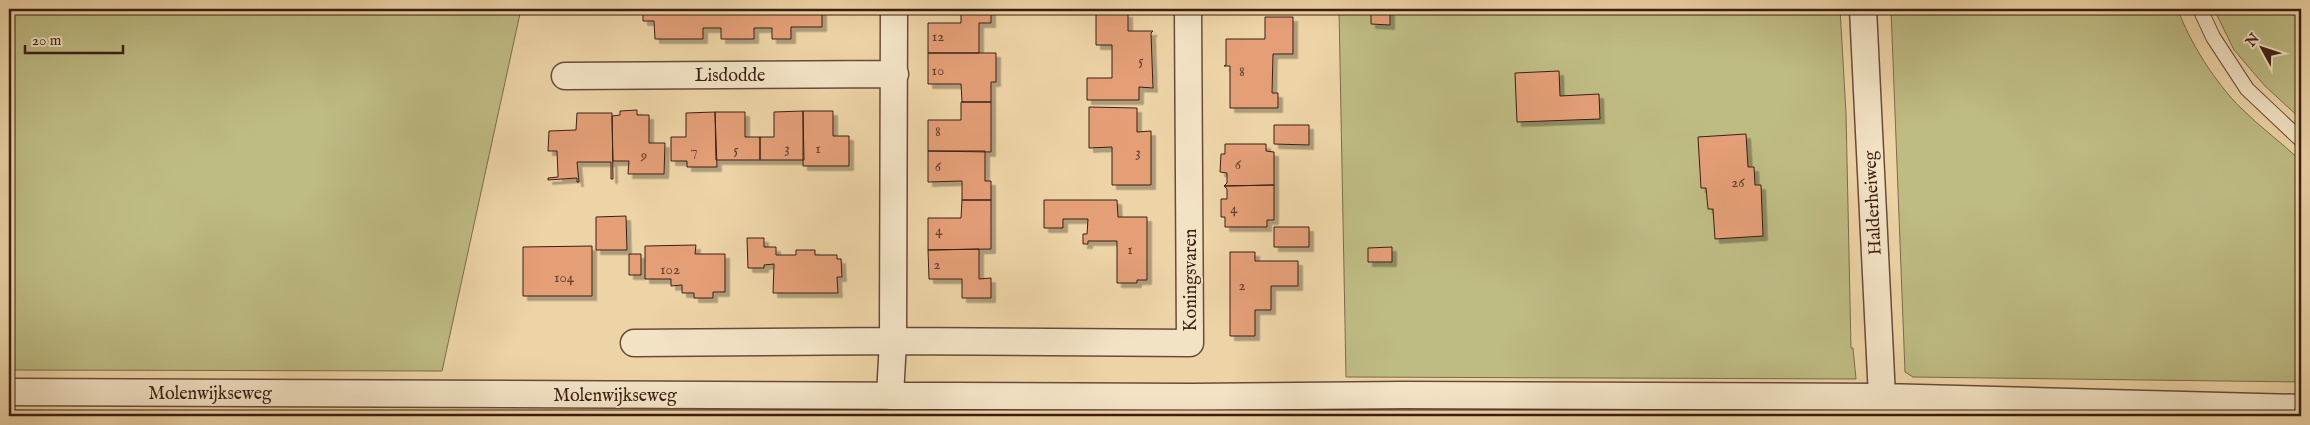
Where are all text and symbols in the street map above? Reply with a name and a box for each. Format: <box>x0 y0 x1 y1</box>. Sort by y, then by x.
scale bar <box>25 22 122 54</box>
north arrow <box>2238 22 2288 72</box>
house number: 12 <box>932 27 944 46</box>
text: N <box>2241 30 2264 51</box>
text: 20 m <box>32 31 62 50</box>
house number: 5 <box>1138 51 1144 70</box>
house number: 10 <box>932 61 944 80</box>
house number: 8 <box>1239 62 1245 81</box>
street label: Lisdodde <box>695 65 765 88</box>
house number: 8 <box>935 122 941 141</box>
house number: 3 <box>784 139 790 158</box>
house number: 1 <box>815 139 821 158</box>
house number: 5 <box>733 140 739 159</box>
house number: 7 <box>690 141 698 160</box>
house number: 3 <box>1135 143 1141 162</box>
house number: 9 <box>640 146 647 165</box>
street label: Halderheiweg <box>1859 150 1888 256</box>
house number: 6 <box>1235 155 1242 174</box>
house number: 6 <box>935 157 942 176</box>
house number: 26 <box>1731 173 1745 192</box>
house number: 4 <box>1230 199 1238 218</box>
house number: 4 <box>935 221 943 240</box>
street label: Koningsvaren <box>1180 228 1203 331</box>
house number: 1 <box>1127 240 1133 259</box>
house number: 2 <box>933 255 941 274</box>
house number: 102 <box>660 260 680 279</box>
house number: 104 <box>554 268 575 287</box>
house number: 2 <box>1238 276 1246 295</box>
street label: Molenwijkseweg <box>148 383 272 406</box>
street label: Molenwijkseweg <box>553 385 677 408</box>

